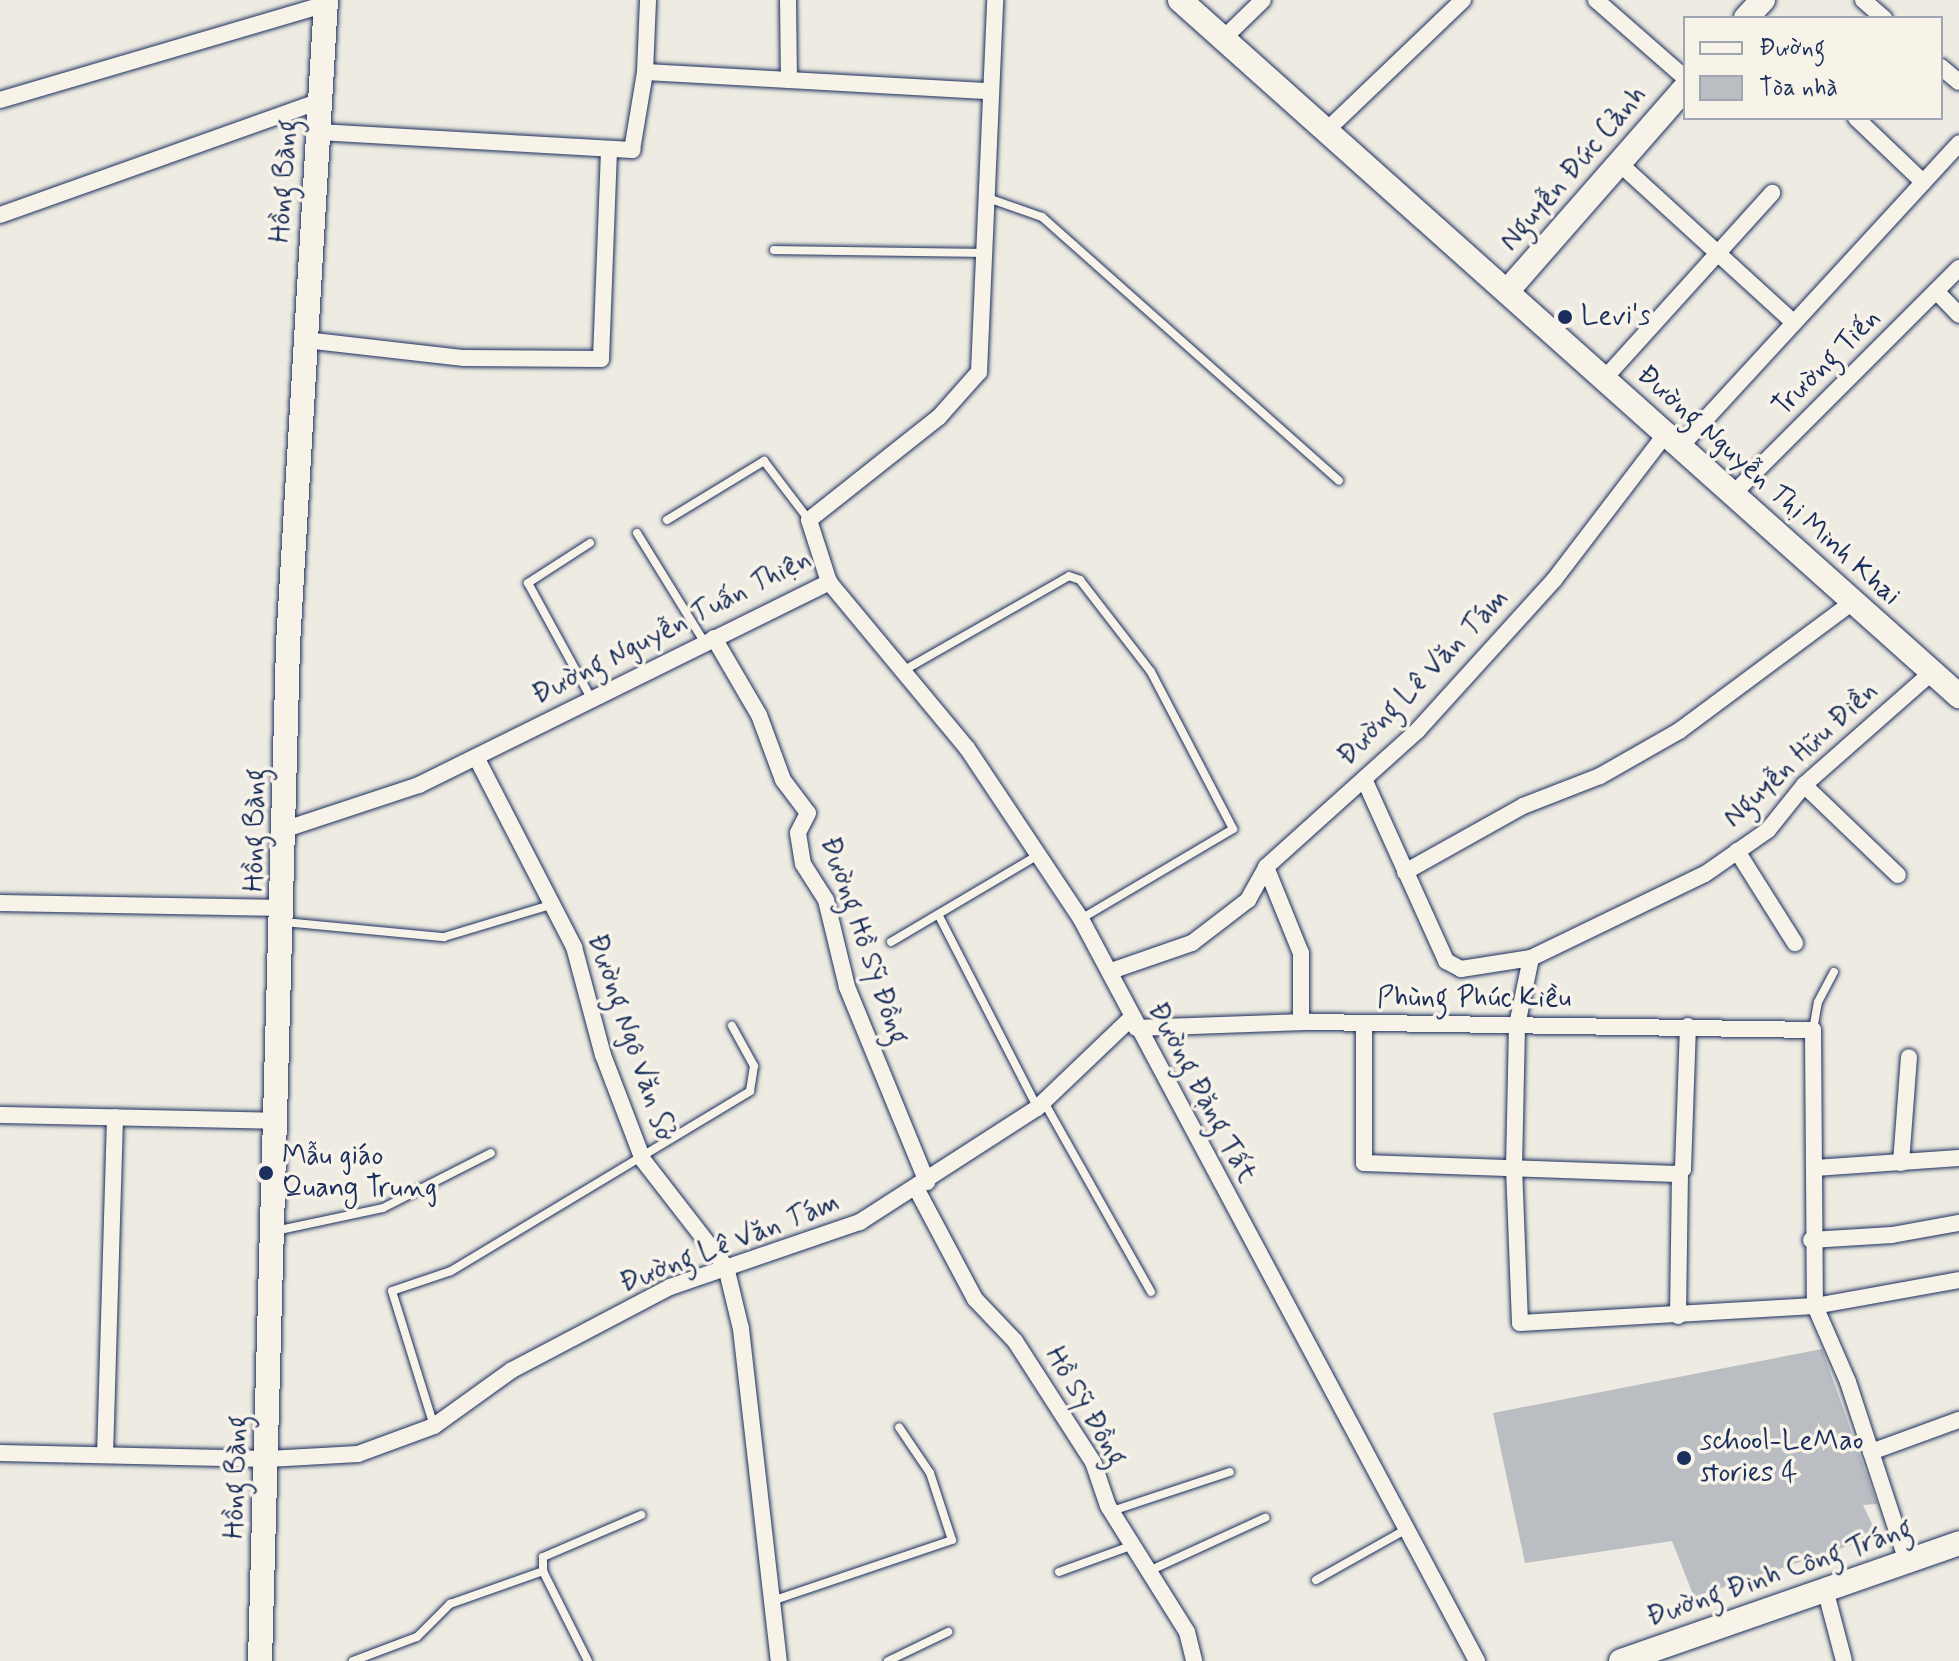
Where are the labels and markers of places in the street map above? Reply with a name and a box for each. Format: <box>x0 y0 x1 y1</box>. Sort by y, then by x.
place label: Levi's <box>1581 300 1651 334</box>
marker: Levi's <box>1556 308 1574 326</box>
place label: Mẫu giáo Quang Trung <box>282 1140 437 1206</box>
marker: Mẫu giáo Quang Trung <box>257 1164 275 1182</box>
place label: school-LeMao stories 4 <box>1700 1425 1864 1491</box>
marker: school-LeMao stories 4 <box>1675 1449 1693 1467</box>

